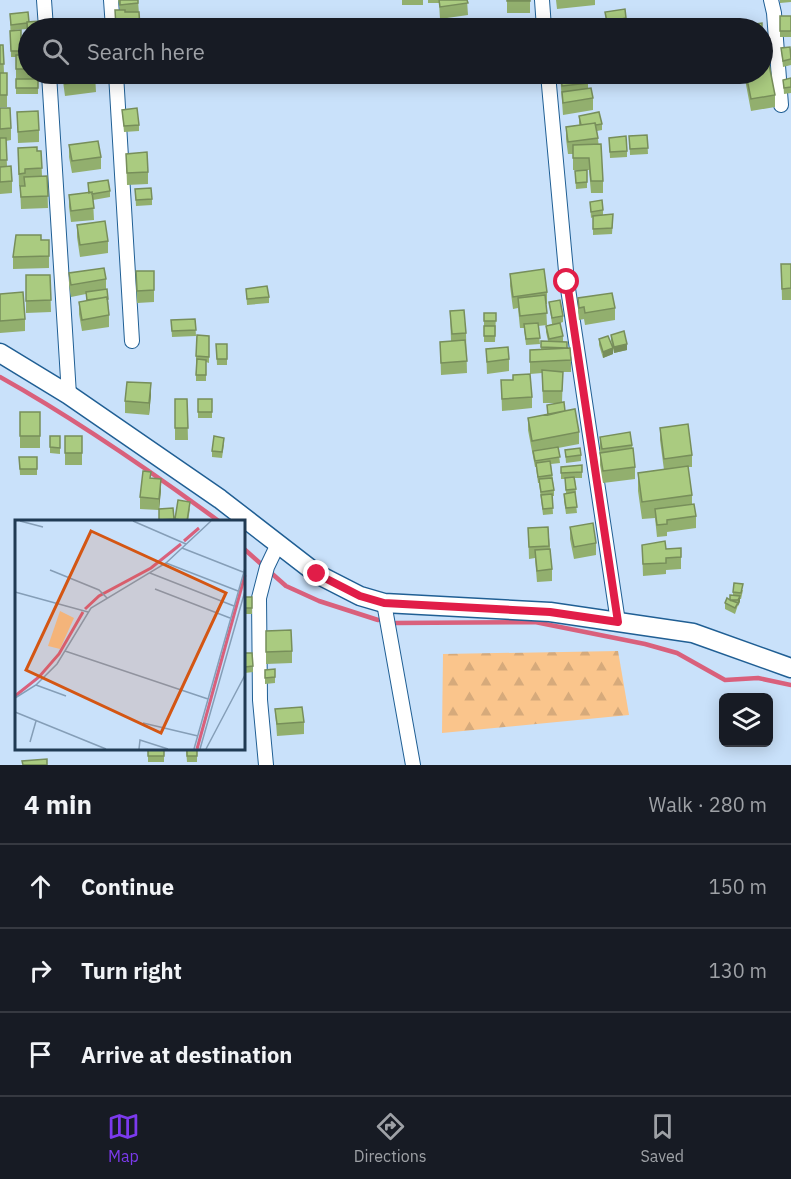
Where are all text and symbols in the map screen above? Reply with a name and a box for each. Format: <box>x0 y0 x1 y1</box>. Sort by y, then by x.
search box <box>18 18 773 84</box>
icon: search <box>39 35 72 68</box>
text: Search here <box>87 37 205 66</box>
route start <box>553 268 579 294</box>
inset map <box>15 520 244 750</box>
route end <box>303 560 329 586</box>
map controls <box>719 693 773 747</box>
button: layers <box>719 693 773 747</box>
text: 4 min <box>24 787 92 821</box>
text: Walk · 280 m <box>649 791 767 818</box>
icon: ahead <box>24 870 57 903</box>
text: Continue <box>81 872 174 901</box>
text: 150 m <box>709 873 767 900</box>
icon: right <box>24 954 57 987</box>
text: Turn right <box>81 956 182 985</box>
text: 130 m <box>709 957 767 984</box>
icon: arrive <box>24 1038 57 1071</box>
text: Arrive at destination <box>81 1040 292 1069</box>
tab: Map <box>107 1110 140 1166</box>
tab: Directions <box>354 1110 427 1166</box>
tab: Saved <box>641 1110 684 1166</box>

